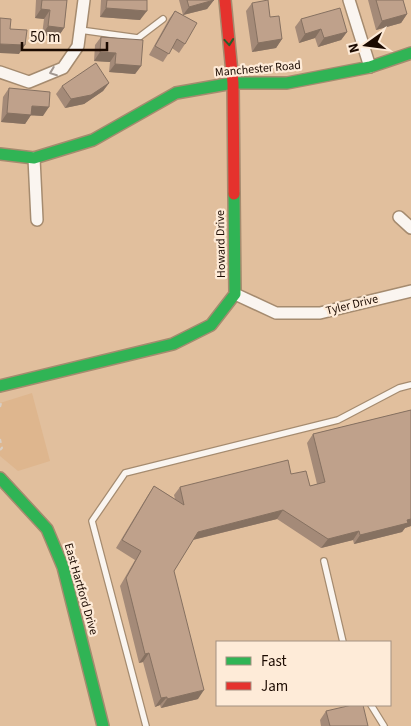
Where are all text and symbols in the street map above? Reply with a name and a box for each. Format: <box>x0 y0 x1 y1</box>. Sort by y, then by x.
scale bar <box>22 20 108 52</box>
north arrow <box>341 20 391 70</box>
text: 50 m <box>30 27 60 48</box>
one-way arrow <box>223 38 234 46</box>
text: N <box>344 41 365 55</box>
street label: Manchester Road <box>214 57 302 81</box>
one-way arrow <box>49 66 58 76</box>
street label: Howard Drive <box>212 210 230 278</box>
street label: Tyler Drive <box>324 290 380 320</box>
street label: East Hartford Drive <box>60 541 102 637</box>
legend <box>216 641 391 706</box>
text: Fast <box>261 651 287 672</box>
text: Jam <box>261 676 288 697</box>

